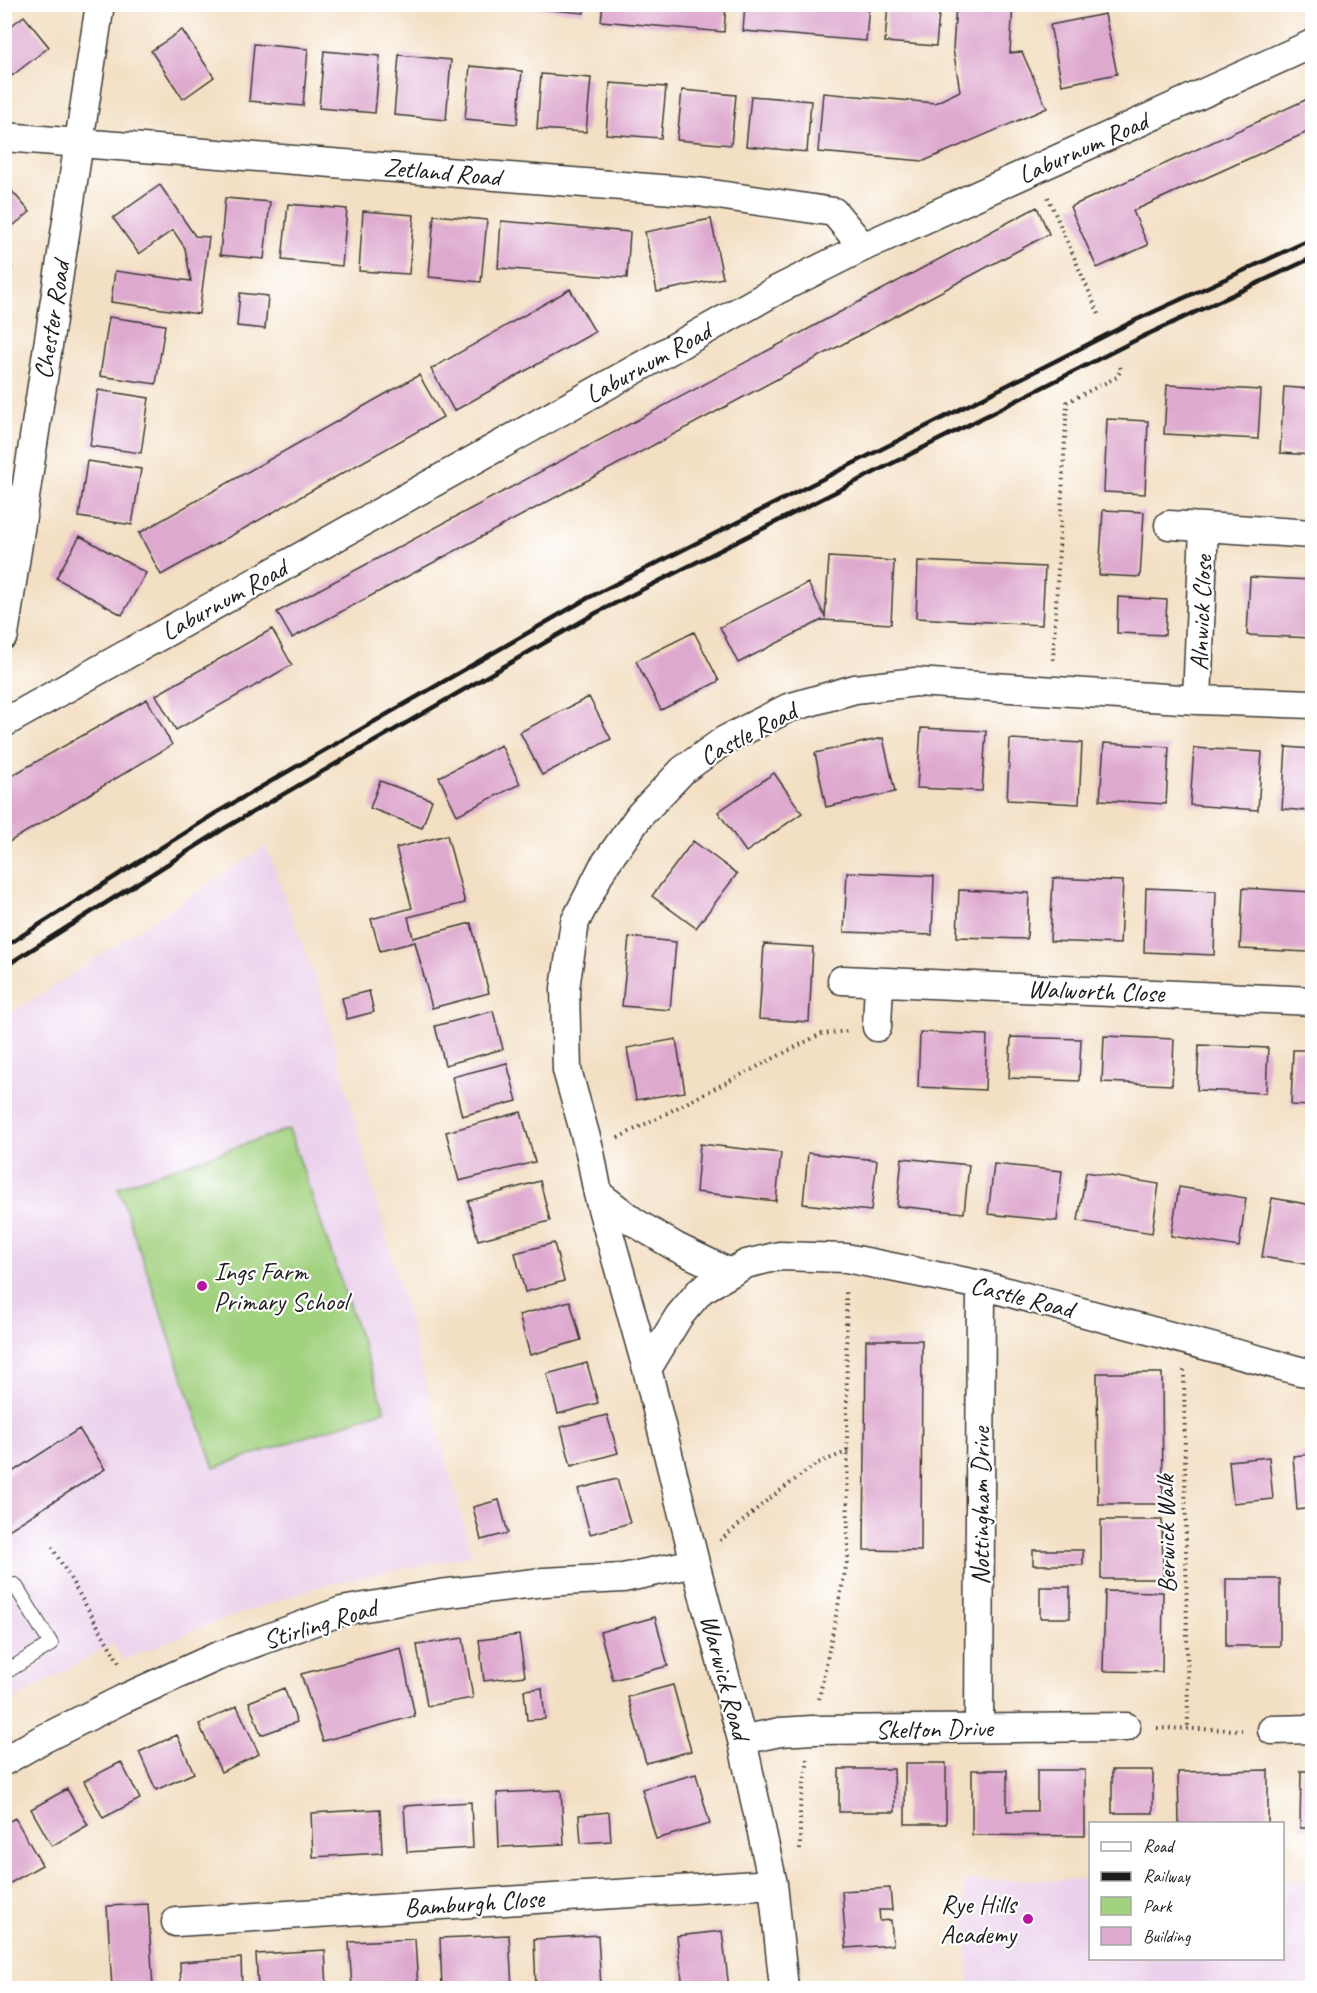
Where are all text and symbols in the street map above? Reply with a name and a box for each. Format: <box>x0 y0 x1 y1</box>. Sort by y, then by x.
street label: Laburnum Road <box>1013 103 1156 191</box>
street label: Zetland Road <box>382 150 506 194</box>
street label: Chester Road <box>26 255 78 381</box>
street label: Laburnum Road <box>579 313 720 411</box>
street label: Laburnum Road <box>155 550 296 648</box>
street label: Alnwick Close <box>1182 553 1220 671</box>
street label: Castle Road <box>694 693 805 773</box>
street label: Walworth Close <box>1027 972 1166 1010</box>
place label: Ings Farm Primary School <box>214 1255 352 1318</box>
street label: Castle Road <box>967 1268 1080 1327</box>
marker: Ings Farm Primary School <box>195 1279 209 1293</box>
street label: Nottingham Drive <box>964 1426 997 1585</box>
street label: Berwick Walk <box>1148 1472 1184 1593</box>
street label: Stirling Road <box>259 1590 384 1657</box>
street label: Warwick Road <box>693 1611 758 1747</box>
street label: Skelton Drive <box>875 1711 996 1747</box>
legend <box>1089 1822 1284 1960</box>
text: Road <box>1143 1835 1176 1857</box>
text: Railway <box>1143 1865 1191 1887</box>
street label: Bamburgh Close <box>403 1882 547 1924</box>
place label: Rye Hills Academy <box>940 1888 1018 1951</box>
text: Park <box>1143 1895 1173 1917</box>
marker: Rye Hills Academy <box>1021 1912 1035 1926</box>
text: Building <box>1143 1925 1192 1947</box>

